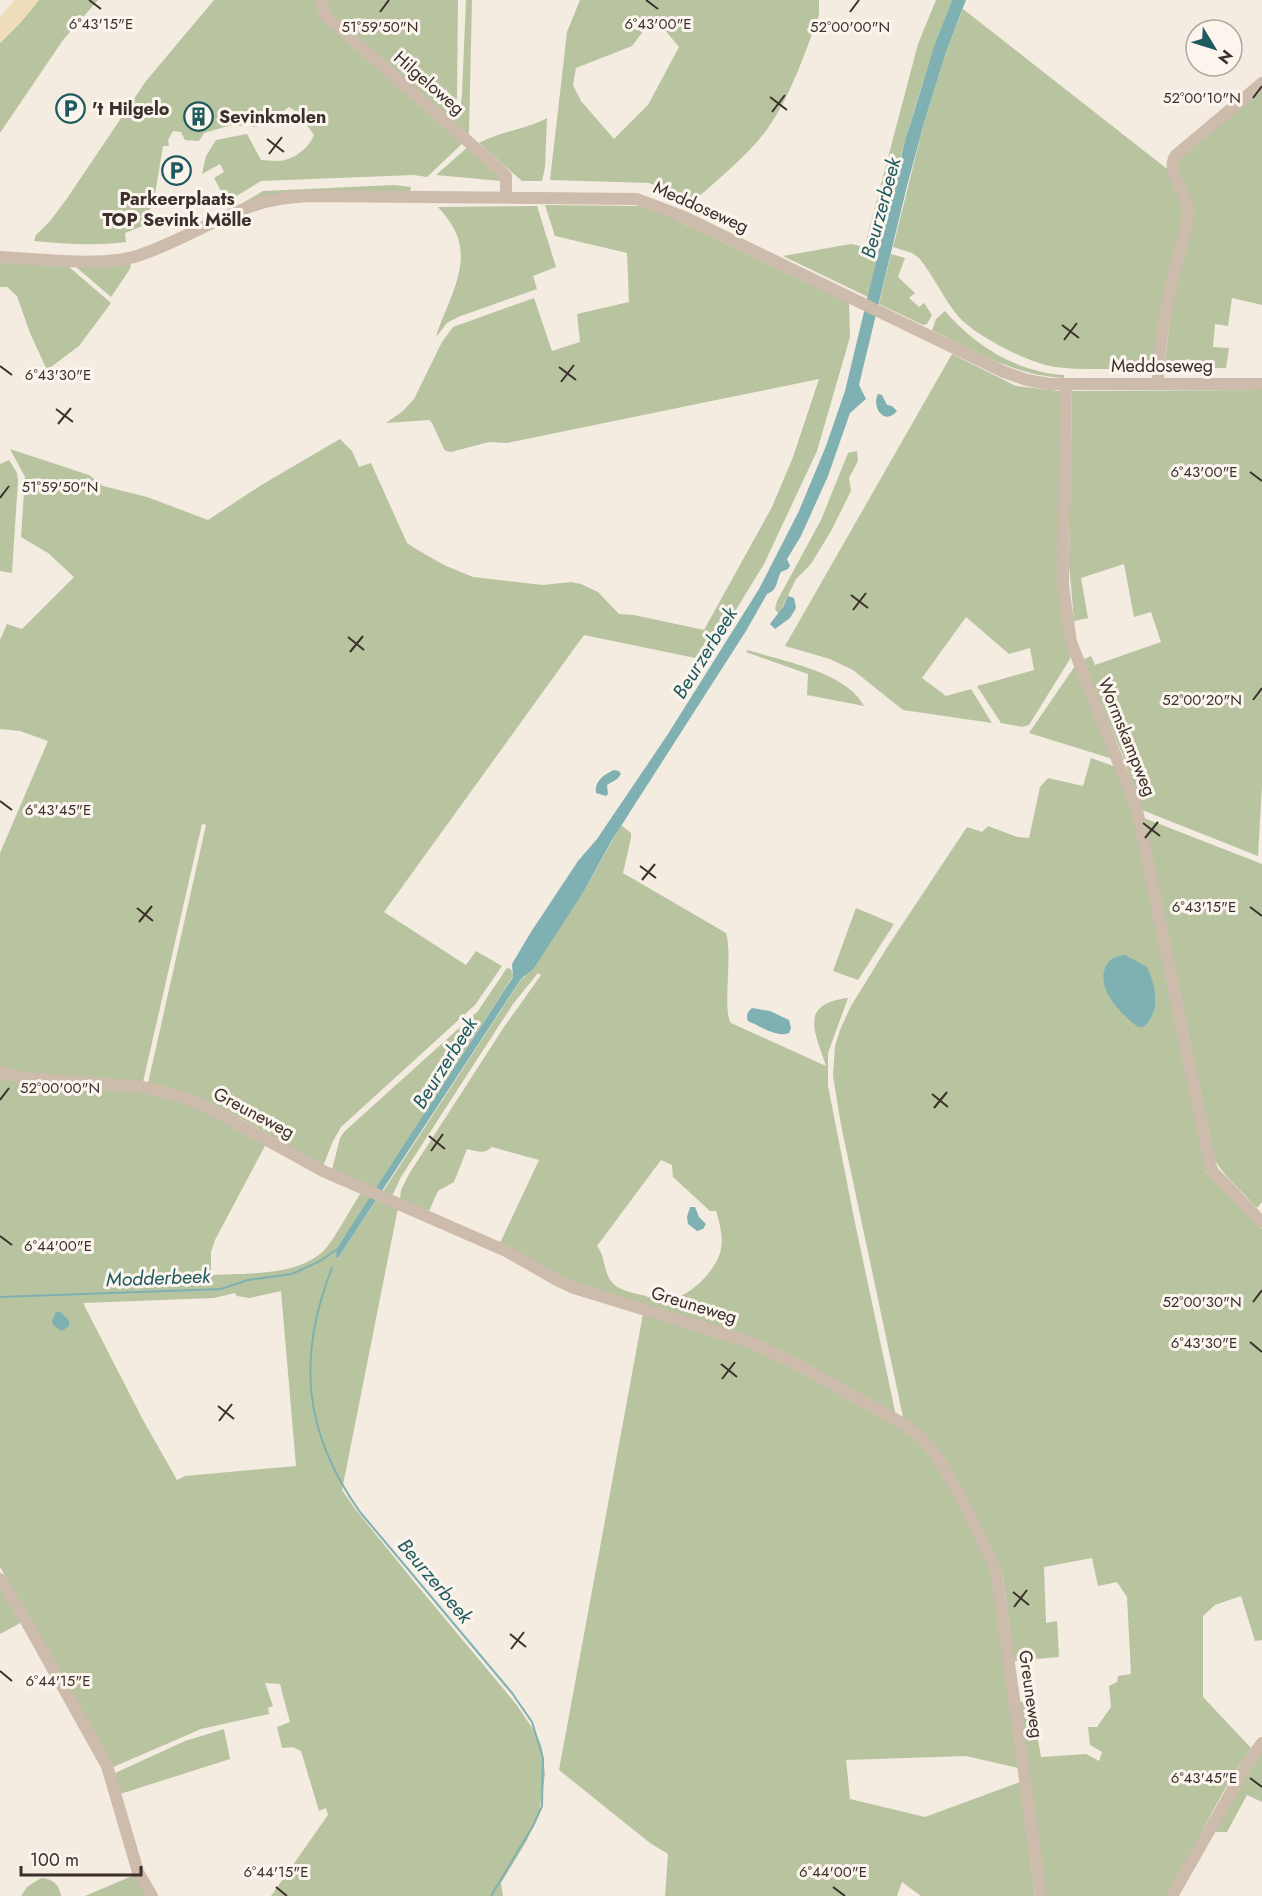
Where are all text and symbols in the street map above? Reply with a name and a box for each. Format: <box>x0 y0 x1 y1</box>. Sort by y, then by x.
text: 6°43'15"E <box>69 13 133 35</box>
text: 6°43'00"E <box>624 13 692 35</box>
text: 51°59'50"N <box>342 16 418 38</box>
text: 52°00'00"N <box>810 16 890 38</box>
north arrow <box>1184 18 1244 78</box>
street label: Hilgeloweg <box>388 45 470 121</box>
text: N <box>1212 45 1238 69</box>
text: 52°00'10"N <box>1163 87 1241 109</box>
parking icon: 't Hilgelo <box>55 93 87 125</box>
place label: 't Hilgelo <box>92 96 170 122</box>
building icon: Sevinkmolen <box>182 101 214 133</box>
place label: Sevinkmolen <box>219 104 326 130</box>
water label: Beurzerbeek <box>854 153 909 262</box>
parking icon: Parkeerplaats TOP Sevink Mölle <box>161 154 193 186</box>
street label: Meddoseweg <box>649 174 753 240</box>
place label: Parkeerplaats TOP Sevink Mölle <box>102 186 252 233</box>
street label: Meddoseweg <box>1111 353 1213 379</box>
text: 6°43'30"E <box>25 364 91 386</box>
text: 6°43'00"E <box>1170 461 1238 483</box>
text: 51°59'50"N <box>22 476 98 498</box>
water label: Beurzerbeek <box>665 600 745 704</box>
street label: Wormskampweg <box>1091 674 1163 800</box>
text: 52°00'20"N <box>1162 689 1242 711</box>
text: 6°43'45"E <box>25 799 91 821</box>
text: 6°43'15"E <box>1172 896 1236 918</box>
water label: Beurzerbeek <box>405 1010 485 1114</box>
text: 52°00'00"N <box>20 1077 100 1099</box>
street label: Greuneweg <box>209 1081 299 1145</box>
text: 6°44'00"E <box>24 1235 92 1257</box>
water label: Modderbeek <box>105 1262 212 1294</box>
street label: Greuneweg <box>648 1280 740 1330</box>
text: 52°00'30"N <box>1162 1291 1242 1313</box>
text: 6°43'30"E <box>1171 1332 1237 1354</box>
water label: Beurzerbeek <box>391 1532 480 1631</box>
street label: Greuneweg <box>1012 1648 1050 1740</box>
text: 6°44'15"E <box>25 1670 91 1692</box>
text: 6°43'45"E <box>1171 1767 1237 1789</box>
scale bar <box>21 1839 141 1877</box>
text: 100 m <box>30 1847 79 1873</box>
text: 6°44'15"E <box>243 1861 309 1883</box>
text: 6°44'00"E <box>799 1861 867 1883</box>

